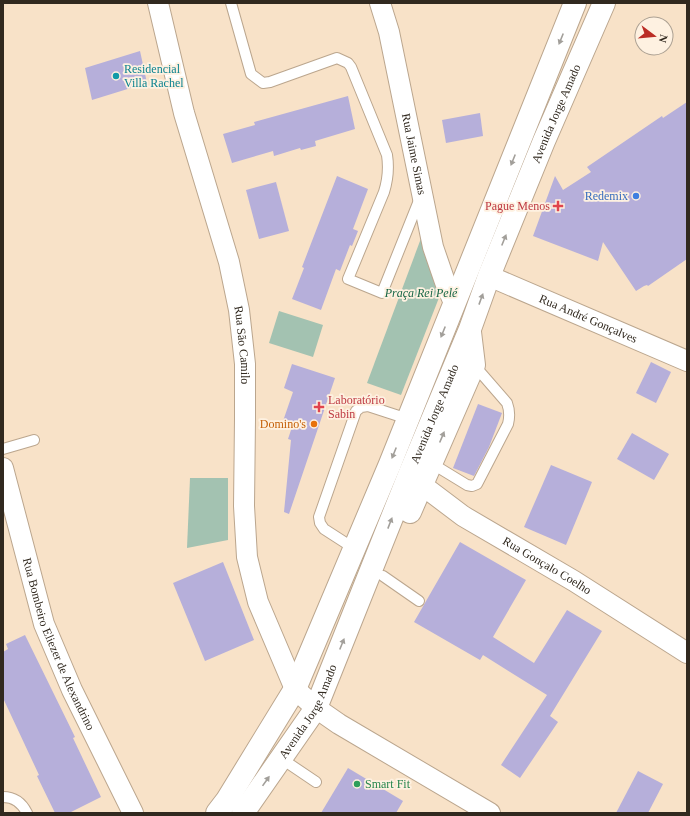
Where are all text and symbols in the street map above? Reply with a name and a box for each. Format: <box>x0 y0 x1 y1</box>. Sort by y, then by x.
north arrow <box>634 16 674 56</box>
text: N <box>657 33 670 44</box>
one-way arrow <box>557 34 563 46</box>
place label: Residencial Villa Rachel <box>124 62 184 90</box>
street label: Avenida Jorge Amado <box>529 62 584 165</box>
marker: Residencial Villa Rachel <box>111 71 121 81</box>
street label: Rua Jaime Simas <box>399 112 429 196</box>
one-way arrow <box>509 155 515 167</box>
place label: Redemix <box>585 189 628 203</box>
marker: Redemix <box>631 191 641 201</box>
place label: Pague Menos <box>485 199 550 213</box>
marker: Pague Menos <box>553 201 563 211</box>
one-way arrow <box>501 234 507 246</box>
park label: Praça Rei Pelé <box>384 286 458 300</box>
street label: Rua André Gonçalves <box>537 291 640 346</box>
one-way arrow <box>478 292 484 304</box>
street label: Rua São Camilo <box>231 305 252 384</box>
one-way arrow <box>439 327 445 339</box>
street label: Avenida Jorge Amado <box>408 362 461 466</box>
place label: Laboratório Sabin <box>328 393 385 421</box>
marker: Laboratório Sabin <box>313 401 325 413</box>
place label: Domino's <box>260 417 306 431</box>
marker: Domino's <box>309 419 319 429</box>
one-way arrow <box>439 431 446 443</box>
one-way arrow <box>391 447 397 459</box>
one-way arrow <box>387 516 393 528</box>
street label: Rua Gonçalo Coelho <box>500 534 594 597</box>
street label: Rua Bombeiro Eliezer de Alexandrino <box>20 556 98 733</box>
one-way arrow <box>339 638 345 649</box>
street label: Avenida Jorge Amado <box>276 662 340 761</box>
one-way arrow <box>262 776 270 786</box>
place label: Smart Fit <box>365 777 411 791</box>
marker: Smart Fit <box>352 779 362 789</box>

